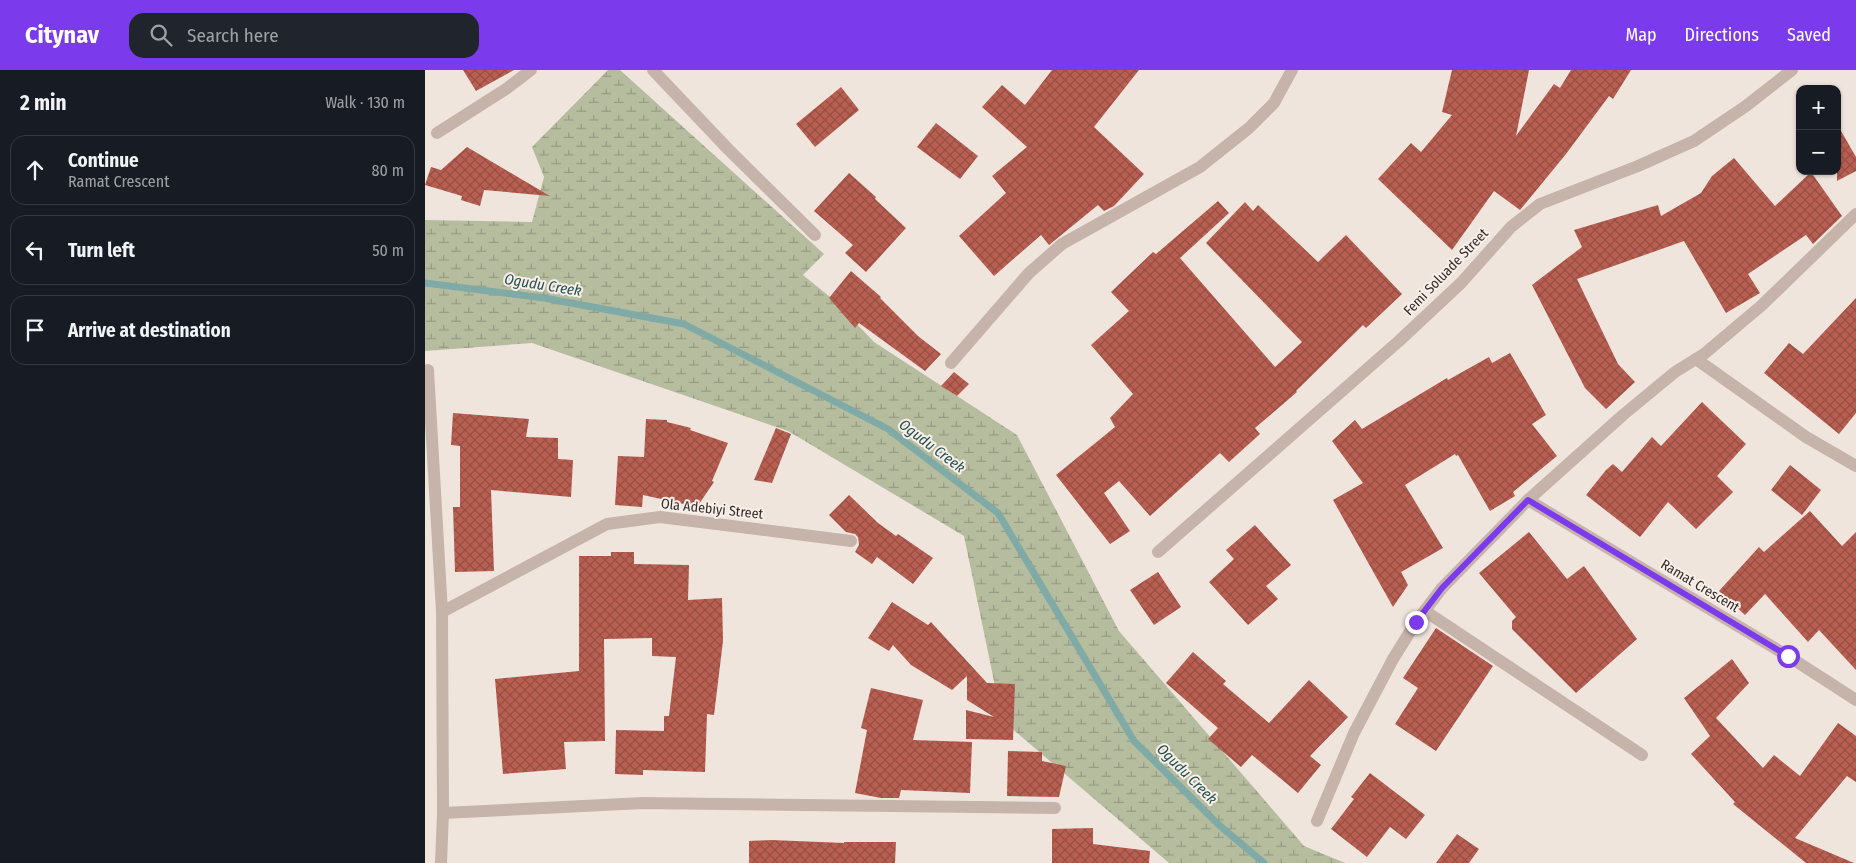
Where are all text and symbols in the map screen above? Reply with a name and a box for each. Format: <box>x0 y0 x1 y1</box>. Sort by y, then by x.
search box <box>129 13 479 58</box>
text: Citynav <box>25 21 99 49</box>
icon: search <box>147 21 175 49</box>
text: Search here <box>187 24 279 47</box>
text: Map <box>1625 24 1657 46</box>
text: Directions <box>1685 24 1759 46</box>
text: Saved <box>1787 24 1831 46</box>
map controls <box>1796 85 1841 175</box>
button: + <box>1796 85 1841 130</box>
text: 2 min <box>20 90 67 116</box>
text: Walk · 130 m <box>325 93 405 112</box>
button: − <box>1796 130 1841 175</box>
text: Continue <box>68 149 139 172</box>
icon: ahead <box>21 156 49 184</box>
text: 80 m <box>372 161 404 180</box>
text: Ramat Crescent <box>68 172 169 191</box>
street label: Femi Soluade Street <box>1400 225 1492 319</box>
icon: left <box>21 236 49 264</box>
text: Turn left <box>68 239 135 262</box>
text: 50 m <box>372 241 404 260</box>
water label: Ogudu Creek <box>503 270 583 300</box>
icon: arrive <box>21 316 49 344</box>
text: Arrive at destination <box>68 319 231 342</box>
water label: Ogudu Creek <box>895 415 969 477</box>
street label: Ola Adebiyi Street <box>660 495 764 523</box>
street label: Ramat Crescent <box>1658 556 1743 616</box>
route end <box>1405 611 1428 634</box>
route start <box>1777 645 1800 668</box>
water label: Ogudu Creek <box>1153 740 1221 808</box>

